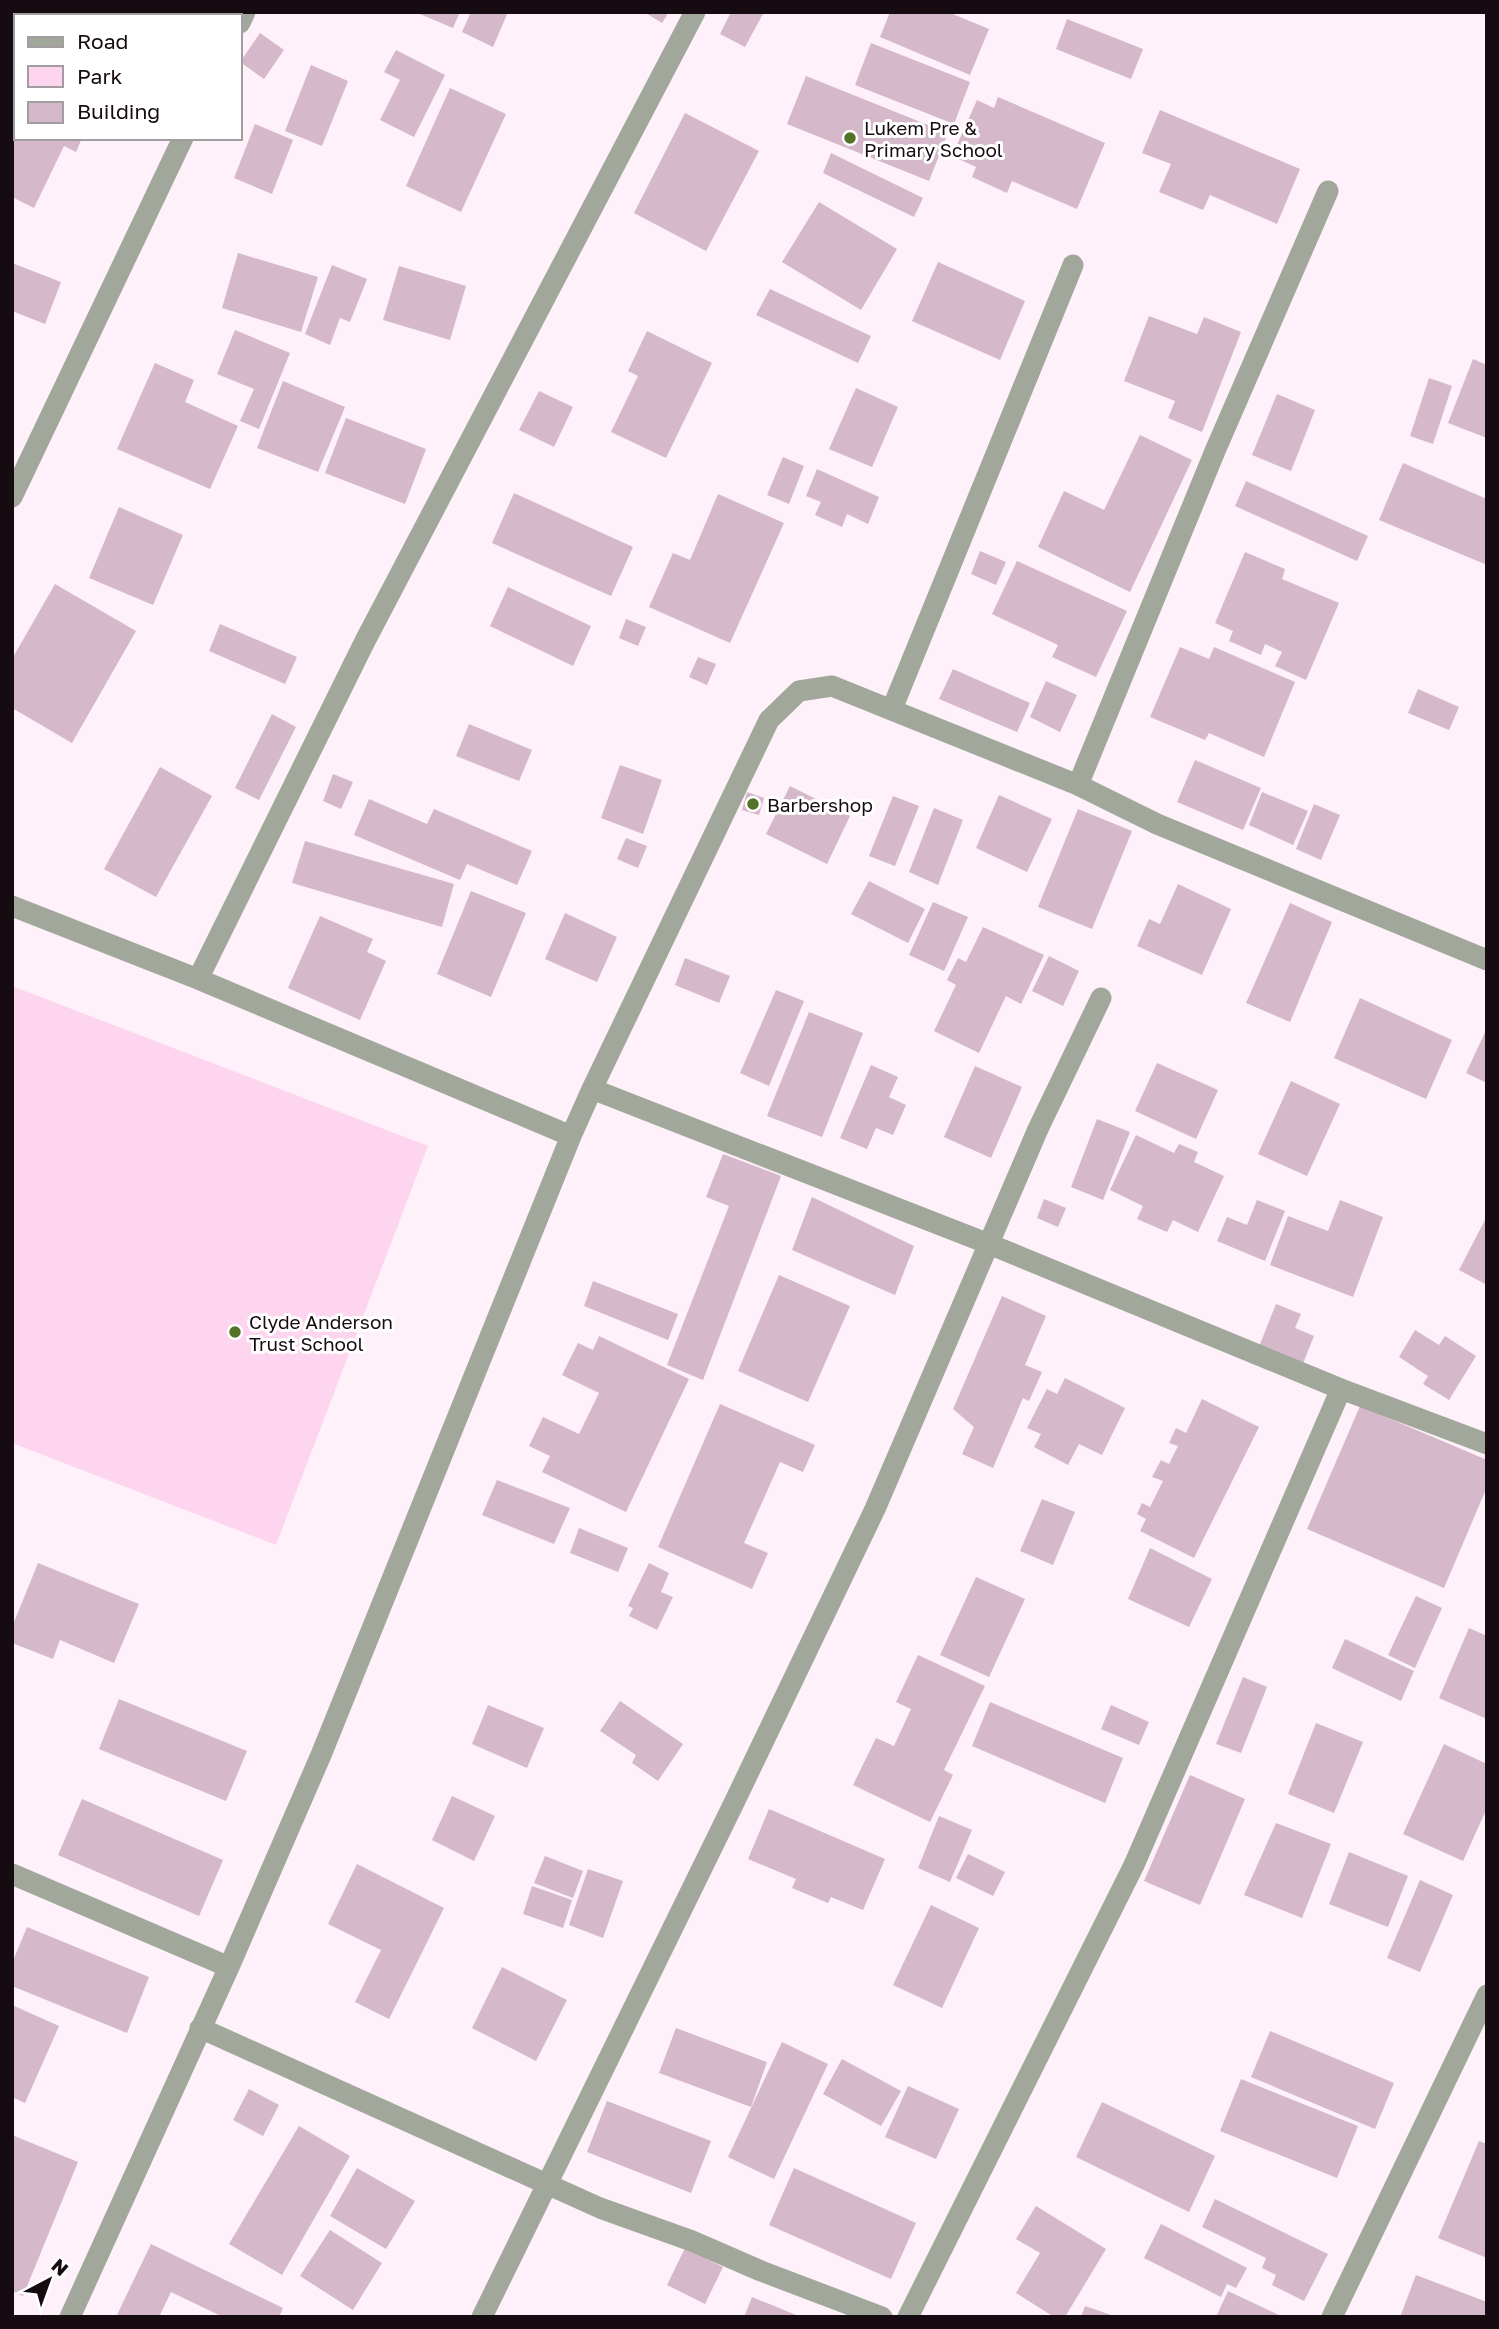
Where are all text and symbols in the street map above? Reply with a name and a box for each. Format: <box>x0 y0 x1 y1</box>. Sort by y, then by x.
legend <box>14 14 242 140</box>
text: Road <box>77 28 128 54</box>
text: Park <box>77 63 123 89</box>
text: Building <box>77 98 160 124</box>
place label: Lukem Pre & Primary School <box>864 116 1003 161</box>
marker: Lukem Pre & Primary School <box>842 130 858 146</box>
place label: Barbershop <box>767 793 873 816</box>
marker: Barbershop <box>745 796 761 812</box>
place label: Clyde Anderson Trust School <box>249 1310 393 1355</box>
marker: Clyde Anderson Trust School <box>227 1324 243 1340</box>
north arrow <box>14 2245 84 2315</box>
text: N <box>47 2253 73 2280</box>

